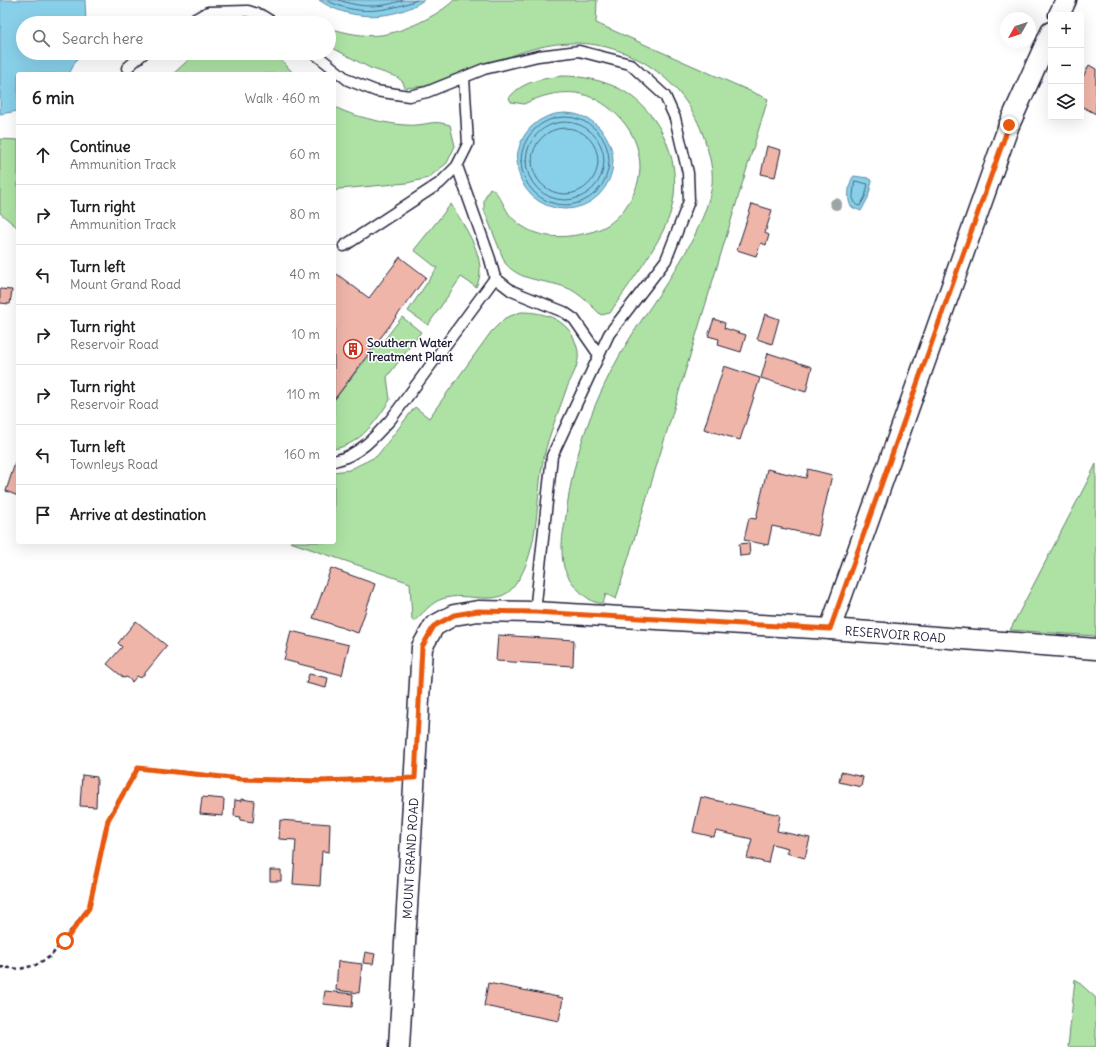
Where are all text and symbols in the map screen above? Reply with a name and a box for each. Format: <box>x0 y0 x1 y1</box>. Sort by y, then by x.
north arrow <box>1000 12 1036 48</box>
map controls <box>1048 12 1084 120</box>
button: + <box>1048 12 1084 48</box>
search box <box>16 16 336 60</box>
icon: search <box>30 27 52 49</box>
text: Search here <box>62 29 143 48</box>
button: − <box>1048 48 1084 84</box>
button: layers <box>1048 84 1084 120</box>
text: 6 min <box>32 87 74 109</box>
text: Walk · 460 m <box>245 90 320 107</box>
route end <box>1000 116 1018 134</box>
text: Continue <box>70 137 131 156</box>
icon: ahead <box>32 144 54 166</box>
text: 60 m <box>289 146 320 163</box>
text: Ammunition Track <box>70 156 176 173</box>
text: Turn right <box>70 197 135 216</box>
icon: right <box>32 204 54 226</box>
text: 80 m <box>289 206 320 223</box>
text: Ammunition Track <box>70 216 176 233</box>
text: Turn left <box>70 257 125 276</box>
icon: left <box>32 264 54 286</box>
text: 40 m <box>289 266 320 283</box>
text: Mount Grand Road <box>70 276 181 293</box>
text: Turn right <box>70 317 135 336</box>
icon: right <box>32 324 54 346</box>
text: 10 m <box>292 326 320 343</box>
place label: Southern Water Treatment Plant <box>367 335 454 364</box>
text: Reservoir Road <box>70 336 159 353</box>
building icon: Southern Water Treatment Plant <box>342 338 364 360</box>
text: Turn right <box>70 377 135 396</box>
icon: right <box>32 384 54 406</box>
text: 110 m <box>287 386 320 403</box>
text: Reservoir Road <box>70 396 159 413</box>
text: Turn left <box>70 437 125 456</box>
icon: left <box>32 444 54 466</box>
text: 160 m <box>284 446 320 463</box>
text: Townleys Road <box>70 456 158 473</box>
icon: arrive <box>32 504 54 526</box>
text: Arrive at destination <box>70 505 206 524</box>
street label: RESERVOIR ROAD <box>844 623 946 645</box>
street label: MOUNT GRAND ROAD <box>399 797 421 919</box>
route start <box>56 932 74 950</box>

